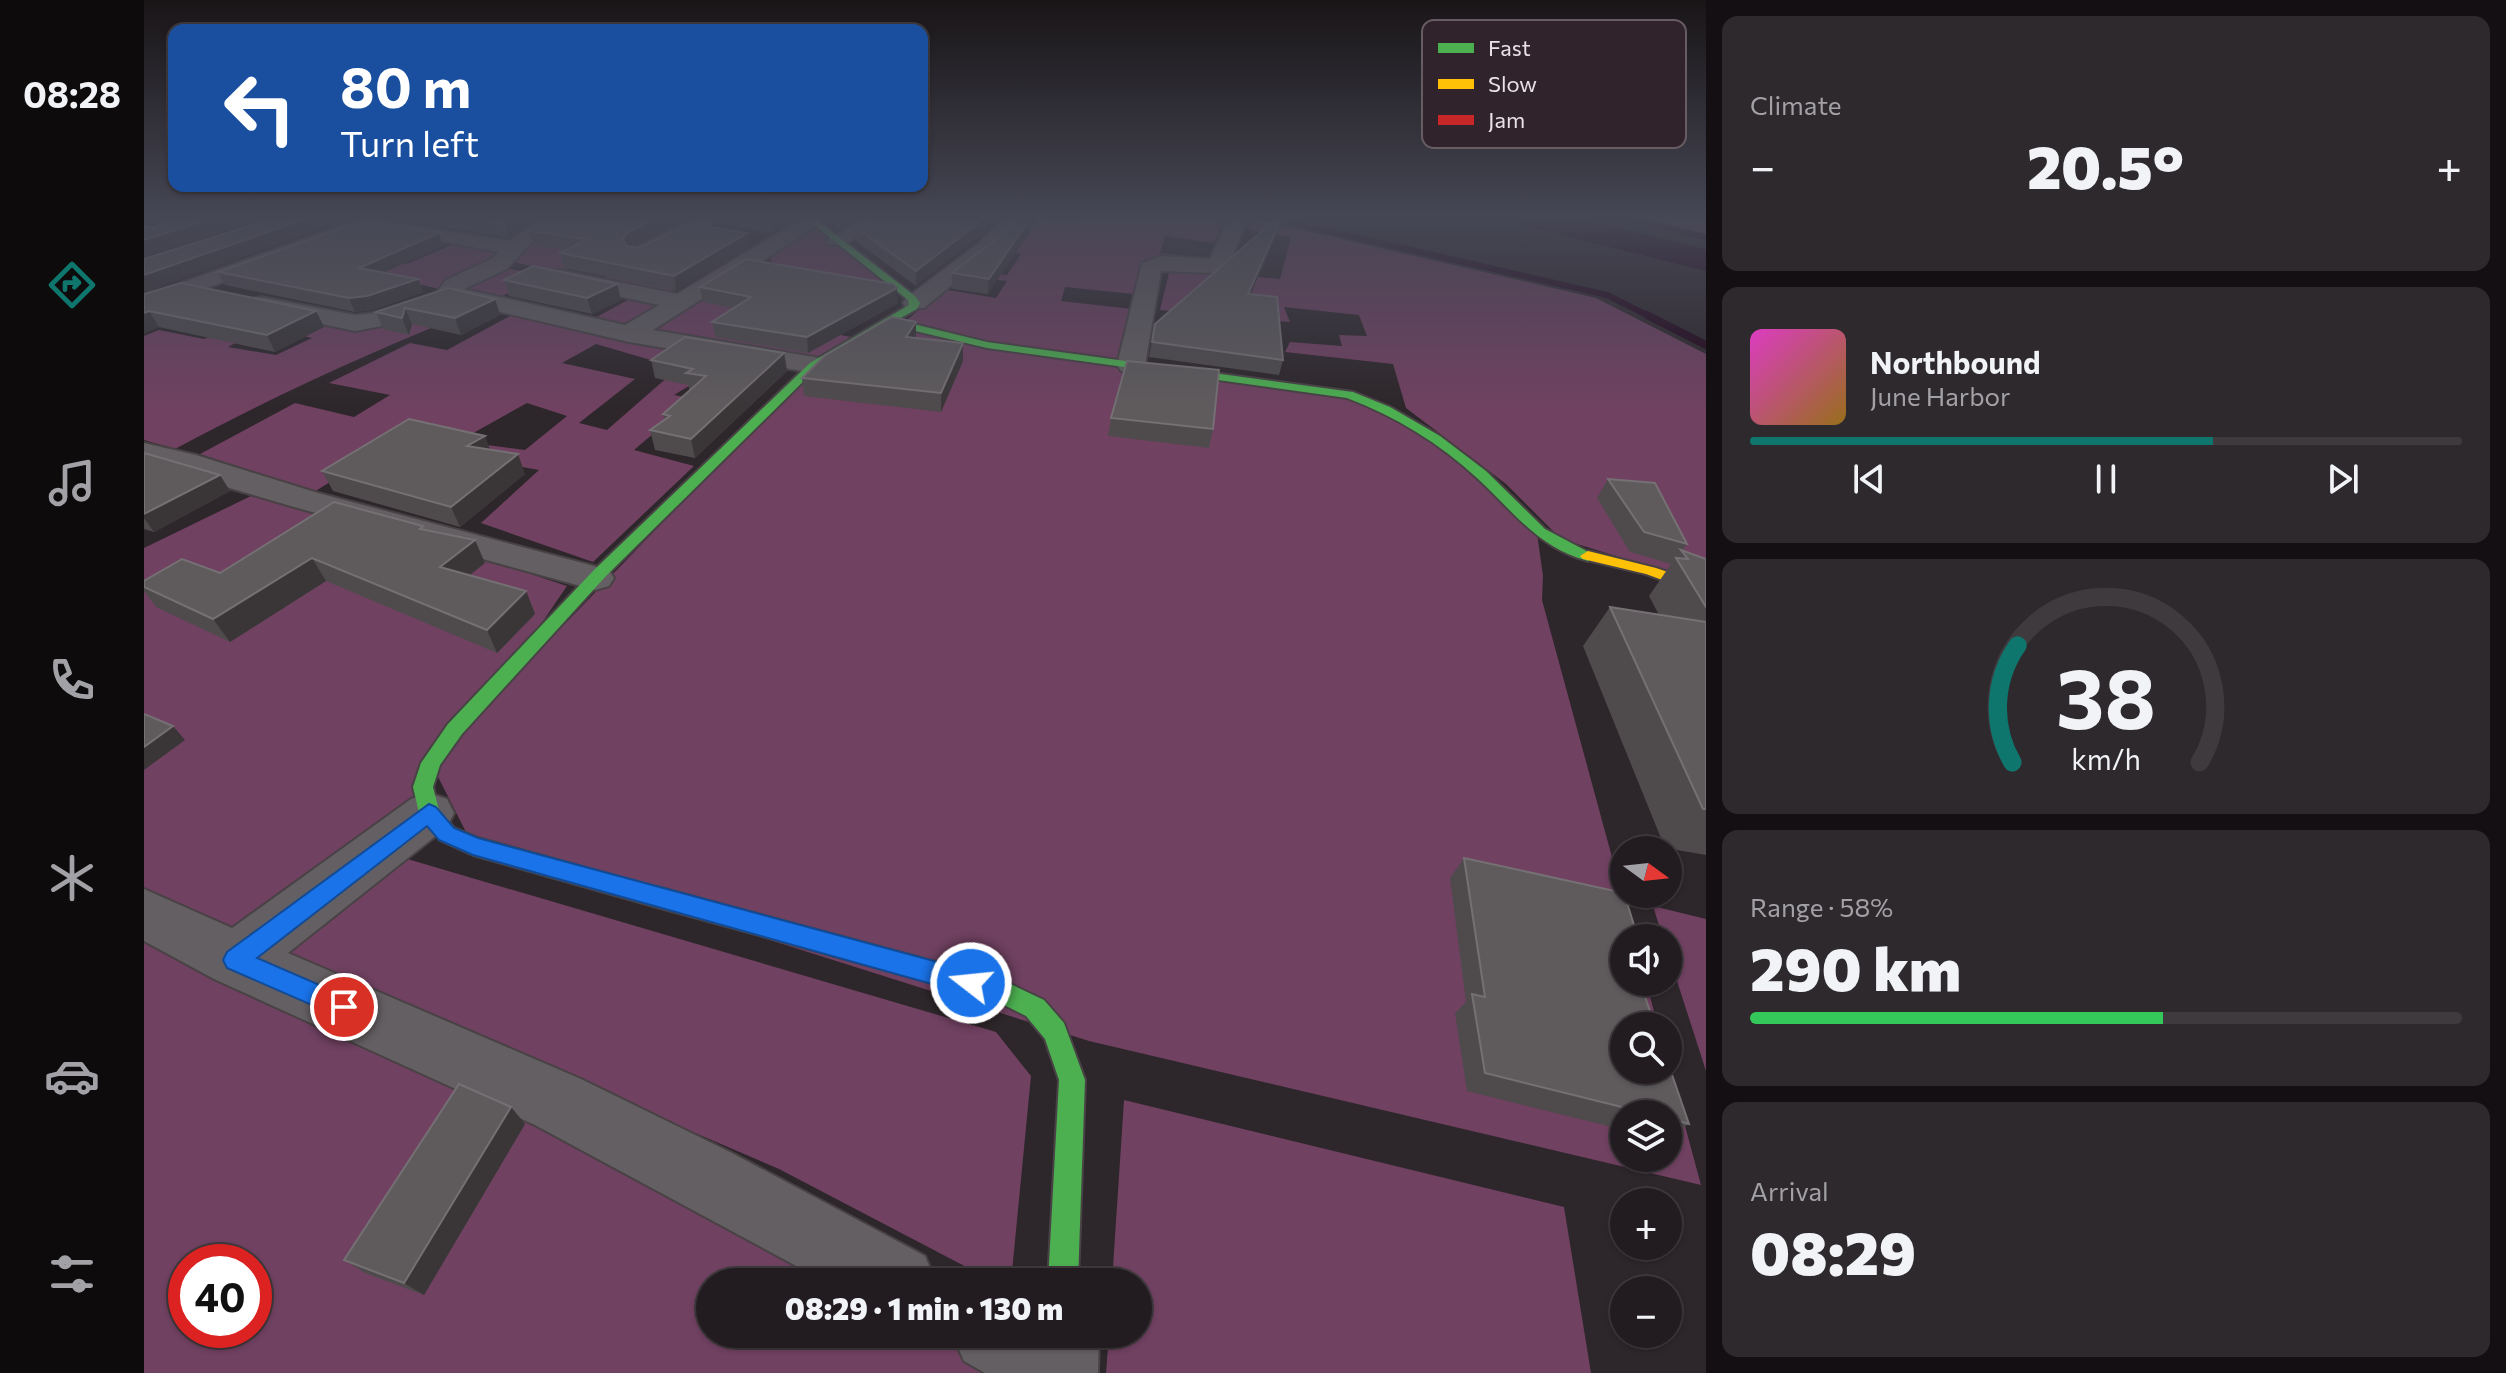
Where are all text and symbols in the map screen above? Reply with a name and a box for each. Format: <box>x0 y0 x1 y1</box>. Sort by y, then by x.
legend <box>1422 20 1686 148</box>
text: Fast <box>1488 34 1531 61</box>
text: 80 m <box>340 51 471 120</box>
icon: left <box>208 56 312 160</box>
text: Slow <box>1488 70 1537 97</box>
text: 08:28 <box>23 71 121 115</box>
text: Climate <box>1750 89 1842 120</box>
text: Jam <box>1488 106 1525 133</box>
text: Turn left <box>340 120 479 164</box>
text: 20.5° <box>2027 128 2184 201</box>
text: − <box>1750 138 1775 192</box>
text: + <box>2436 138 2462 192</box>
icon: directions <box>44 257 100 313</box>
text: Northbound <box>1870 343 2041 380</box>
text: June Harbor <box>1870 380 2010 411</box>
icon: music <box>44 455 100 511</box>
icon: previous <box>1847 457 1891 501</box>
icon: pause <box>2084 457 2128 501</box>
icon: next <box>2321 457 2365 501</box>
text: 38 <box>2056 643 2156 745</box>
icon: phone <box>44 652 100 708</box>
text: km/h <box>2071 741 2141 776</box>
north arrow <box>1610 836 1682 908</box>
map controls <box>1610 836 1682 1348</box>
icon: climate <box>44 850 100 906</box>
text: Range · 58% <box>1750 891 1893 922</box>
button: sound <box>1610 924 1682 996</box>
text: 290 km <box>1750 930 1961 1003</box>
position arrow <box>929 941 1013 1025</box>
pin <box>310 973 378 1041</box>
icon: arrive <box>322 985 366 1029</box>
button: search <box>1610 1012 1682 1084</box>
icon: car <box>44 1048 100 1104</box>
button: layers <box>1610 1100 1682 1172</box>
text: Arrival <box>1750 1175 1829 1206</box>
button: + <box>1610 1188 1682 1260</box>
text: 08:29 <box>1750 1214 1916 1287</box>
speed limit sign: 40 <box>168 1244 272 1348</box>
icon: filters <box>44 1246 100 1302</box>
button: − <box>1610 1276 1682 1348</box>
text: 08:29 · 1 min · 130 m <box>785 1289 1063 1326</box>

